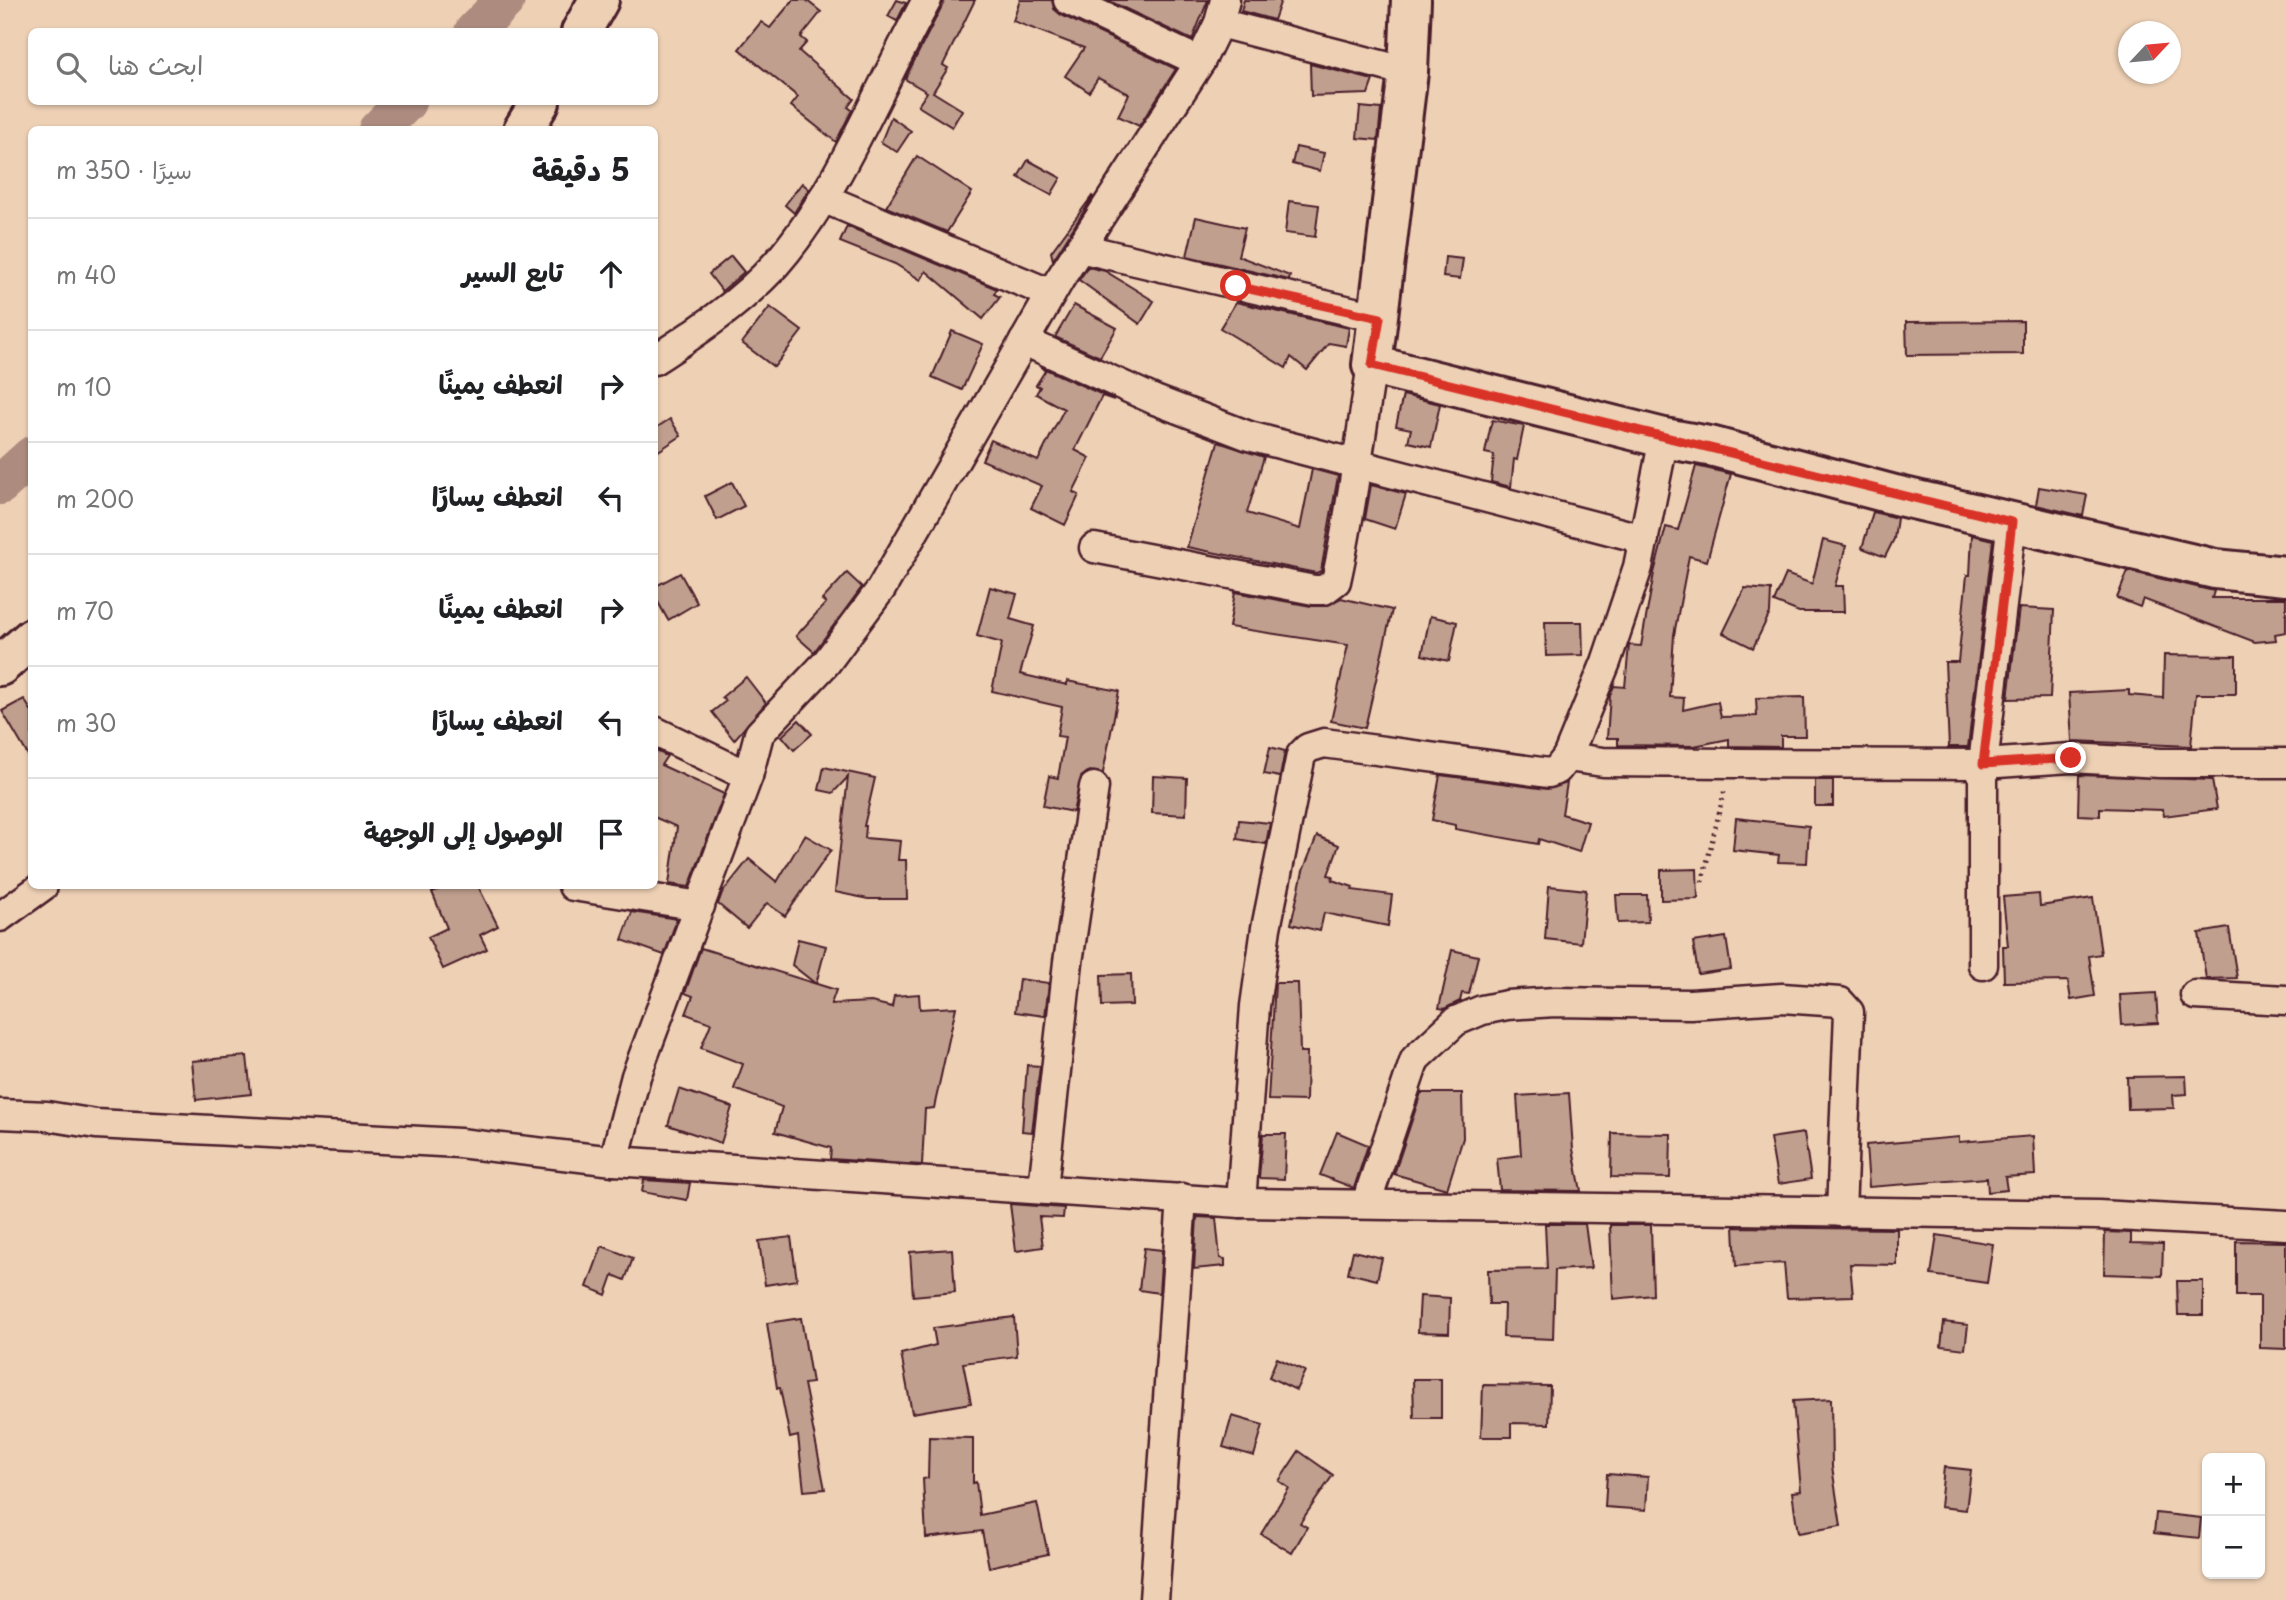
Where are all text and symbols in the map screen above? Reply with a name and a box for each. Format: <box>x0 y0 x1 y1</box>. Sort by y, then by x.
north arrow <box>2118 21 2181 84</box>
search box <box>28 28 658 105</box>
text: ابحث هنا <box>108 45 203 84</box>
icon: search <box>52 48 90 86</box>
text: 5 دقيقة <box>532 146 630 191</box>
text: سيرًا · 350 m <box>56 152 192 187</box>
text: تابع السير <box>462 252 563 291</box>
icon: ahead <box>592 255 630 293</box>
text: 40 m <box>56 257 116 292</box>
route start <box>1220 270 1251 301</box>
text: انعطف يمينًا <box>439 364 563 403</box>
icon: right <box>592 367 630 405</box>
text: 10 m <box>56 369 112 404</box>
text: انعطف يسارًا <box>432 476 563 515</box>
icon: left <box>592 479 630 517</box>
text: 200 m <box>56 481 134 516</box>
text: انعطف يمينًا <box>439 588 563 627</box>
icon: right <box>592 591 630 629</box>
text: 70 m <box>56 593 114 628</box>
text: انعطف يسارًا <box>432 700 563 739</box>
icon: left <box>592 703 630 741</box>
text: 30 m <box>56 705 116 740</box>
route end <box>2055 742 2086 773</box>
text: الوصول إلى الوجهة <box>364 812 563 851</box>
icon: arrive <box>592 815 630 853</box>
map controls <box>2202 1453 2265 1579</box>
button: + <box>2202 1453 2265 1516</box>
button: − <box>2202 1516 2265 1579</box>

